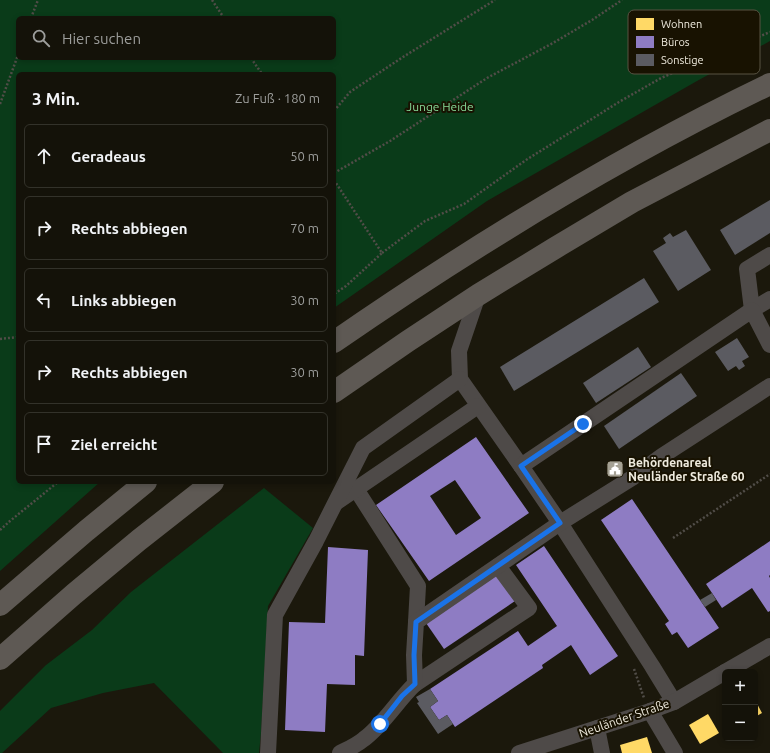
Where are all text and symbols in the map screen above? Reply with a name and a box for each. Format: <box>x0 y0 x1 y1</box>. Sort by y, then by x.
legend <box>628 10 760 74</box>
search box <box>16 16 336 60</box>
text: Wohnen <box>661 18 702 30</box>
icon: search <box>30 27 52 49</box>
text: Hier suchen <box>62 30 141 47</box>
text: Büros <box>661 36 690 48</box>
text: Sonstige <box>661 54 704 66</box>
text: 3 Min. <box>32 89 80 108</box>
text: Zu Fuß · 180 m <box>235 91 320 105</box>
park label: Junge Heide <box>406 100 474 113</box>
icon: ahead <box>33 145 55 167</box>
text: Geradeaus <box>71 148 146 165</box>
text: 50 m <box>290 149 319 163</box>
icon: right <box>33 217 55 239</box>
text: Rechts abbiegen <box>71 220 188 237</box>
text: 70 m <box>290 221 319 235</box>
icon: left <box>33 289 55 311</box>
text: Links abbiegen <box>71 292 176 309</box>
text: 30 m <box>290 293 319 307</box>
icon: right <box>33 361 55 383</box>
text: Rechts abbiegen <box>71 364 188 381</box>
text: 30 m <box>290 365 319 379</box>
route end <box>574 415 592 433</box>
icon: arrive <box>33 433 55 455</box>
text: Ziel erreicht <box>71 436 157 453</box>
place label: Behördenareal Neuländer Straße 60 <box>628 456 745 483</box>
public building icon: Behördenareal Neuländer Straße 60 <box>605 459 625 479</box>
map controls <box>722 669 758 741</box>
button: + <box>722 669 758 705</box>
street label: Neuländer Straße <box>577 696 671 740</box>
button: − <box>722 705 758 741</box>
route start <box>371 715 389 733</box>

